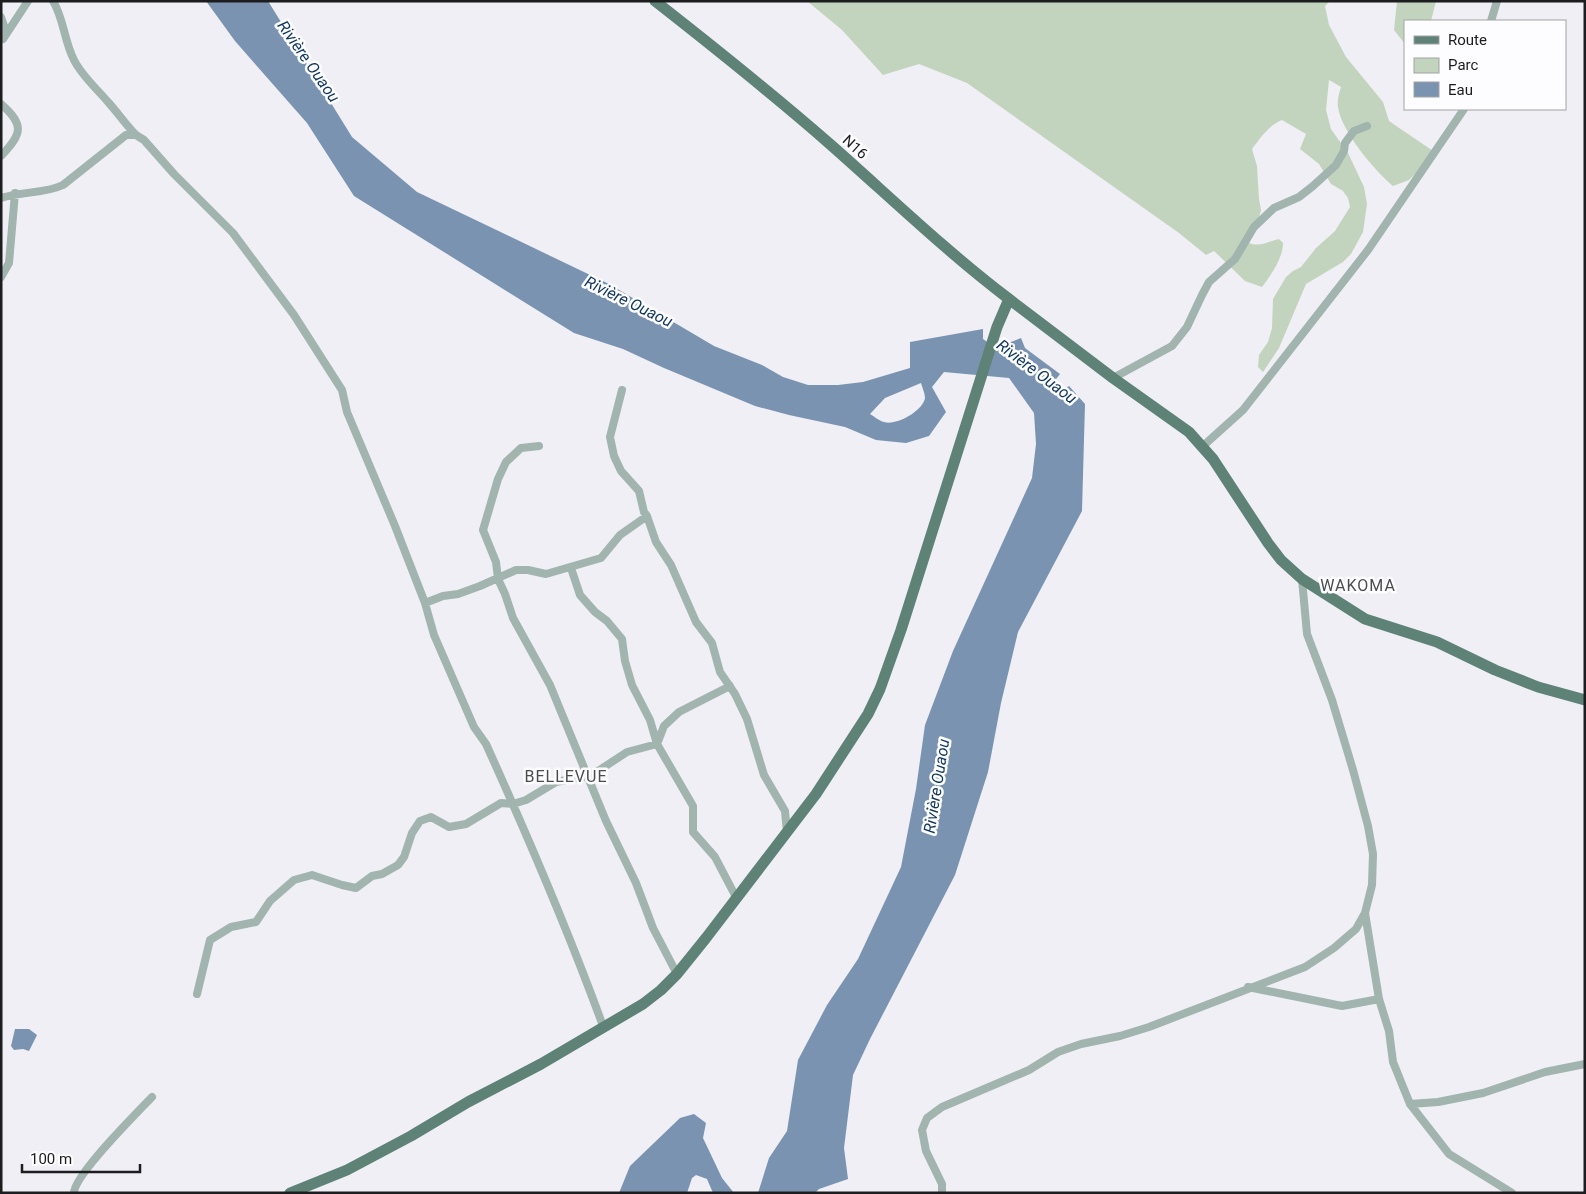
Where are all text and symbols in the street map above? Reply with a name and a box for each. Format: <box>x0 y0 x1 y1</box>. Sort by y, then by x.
water label: Rivière Ouaou <box>274 17 344 106</box>
legend <box>1404 20 1566 110</box>
text: Route <box>1448 31 1487 49</box>
text: Parc <box>1448 56 1478 74</box>
text: Eau <box>1448 81 1473 99</box>
street label: N16 <box>839 131 871 163</box>
water label: Rivière Ouaou <box>582 272 676 331</box>
water label: Rivière Ouaou <box>993 335 1081 408</box>
district label: WAKOMA <box>1320 576 1396 595</box>
water label: Rivière Ouaou <box>920 737 953 835</box>
district label: BELLEVUE <box>524 767 608 786</box>
scale bar <box>22 1142 140 1174</box>
text: 100 m <box>30 1150 72 1168</box>

